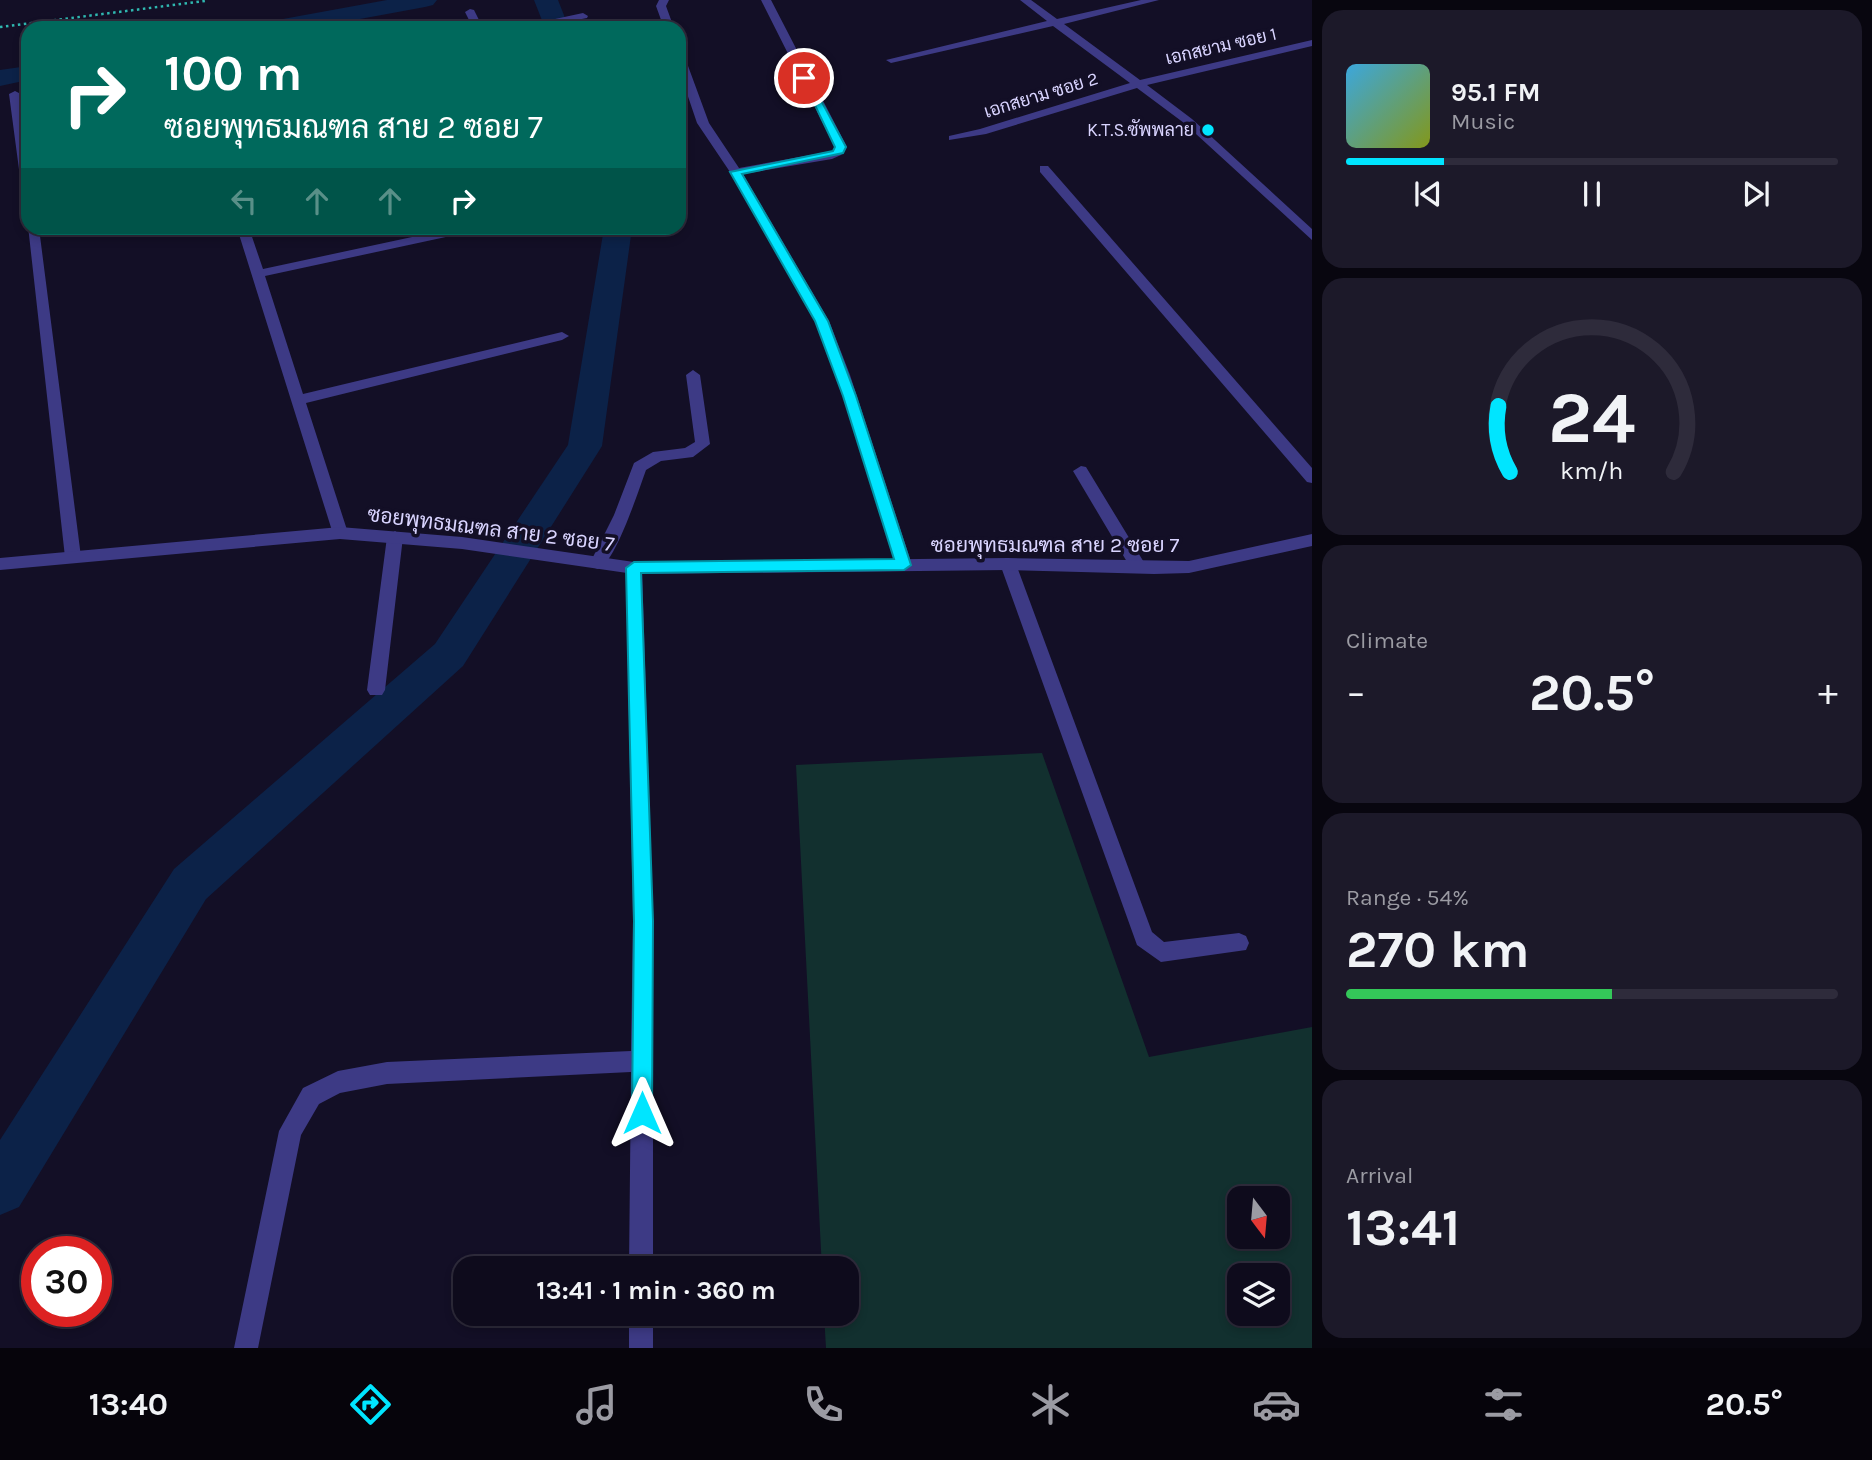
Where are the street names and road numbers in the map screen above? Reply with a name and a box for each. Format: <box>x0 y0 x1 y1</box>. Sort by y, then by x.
street label: เอกสยาม ซอย 1 <box>1163 23 1279 69</box>
street label: เอกสยาม ซอย 2 <box>981 67 1101 123</box>
street label: ซอยพุทธมณฑล สาย 2 ซอย 7 <box>366 502 616 558</box>
street label: ซอยพุทธมณฑล สาย 2 ซอย 7 <box>931 533 1179 559</box>

